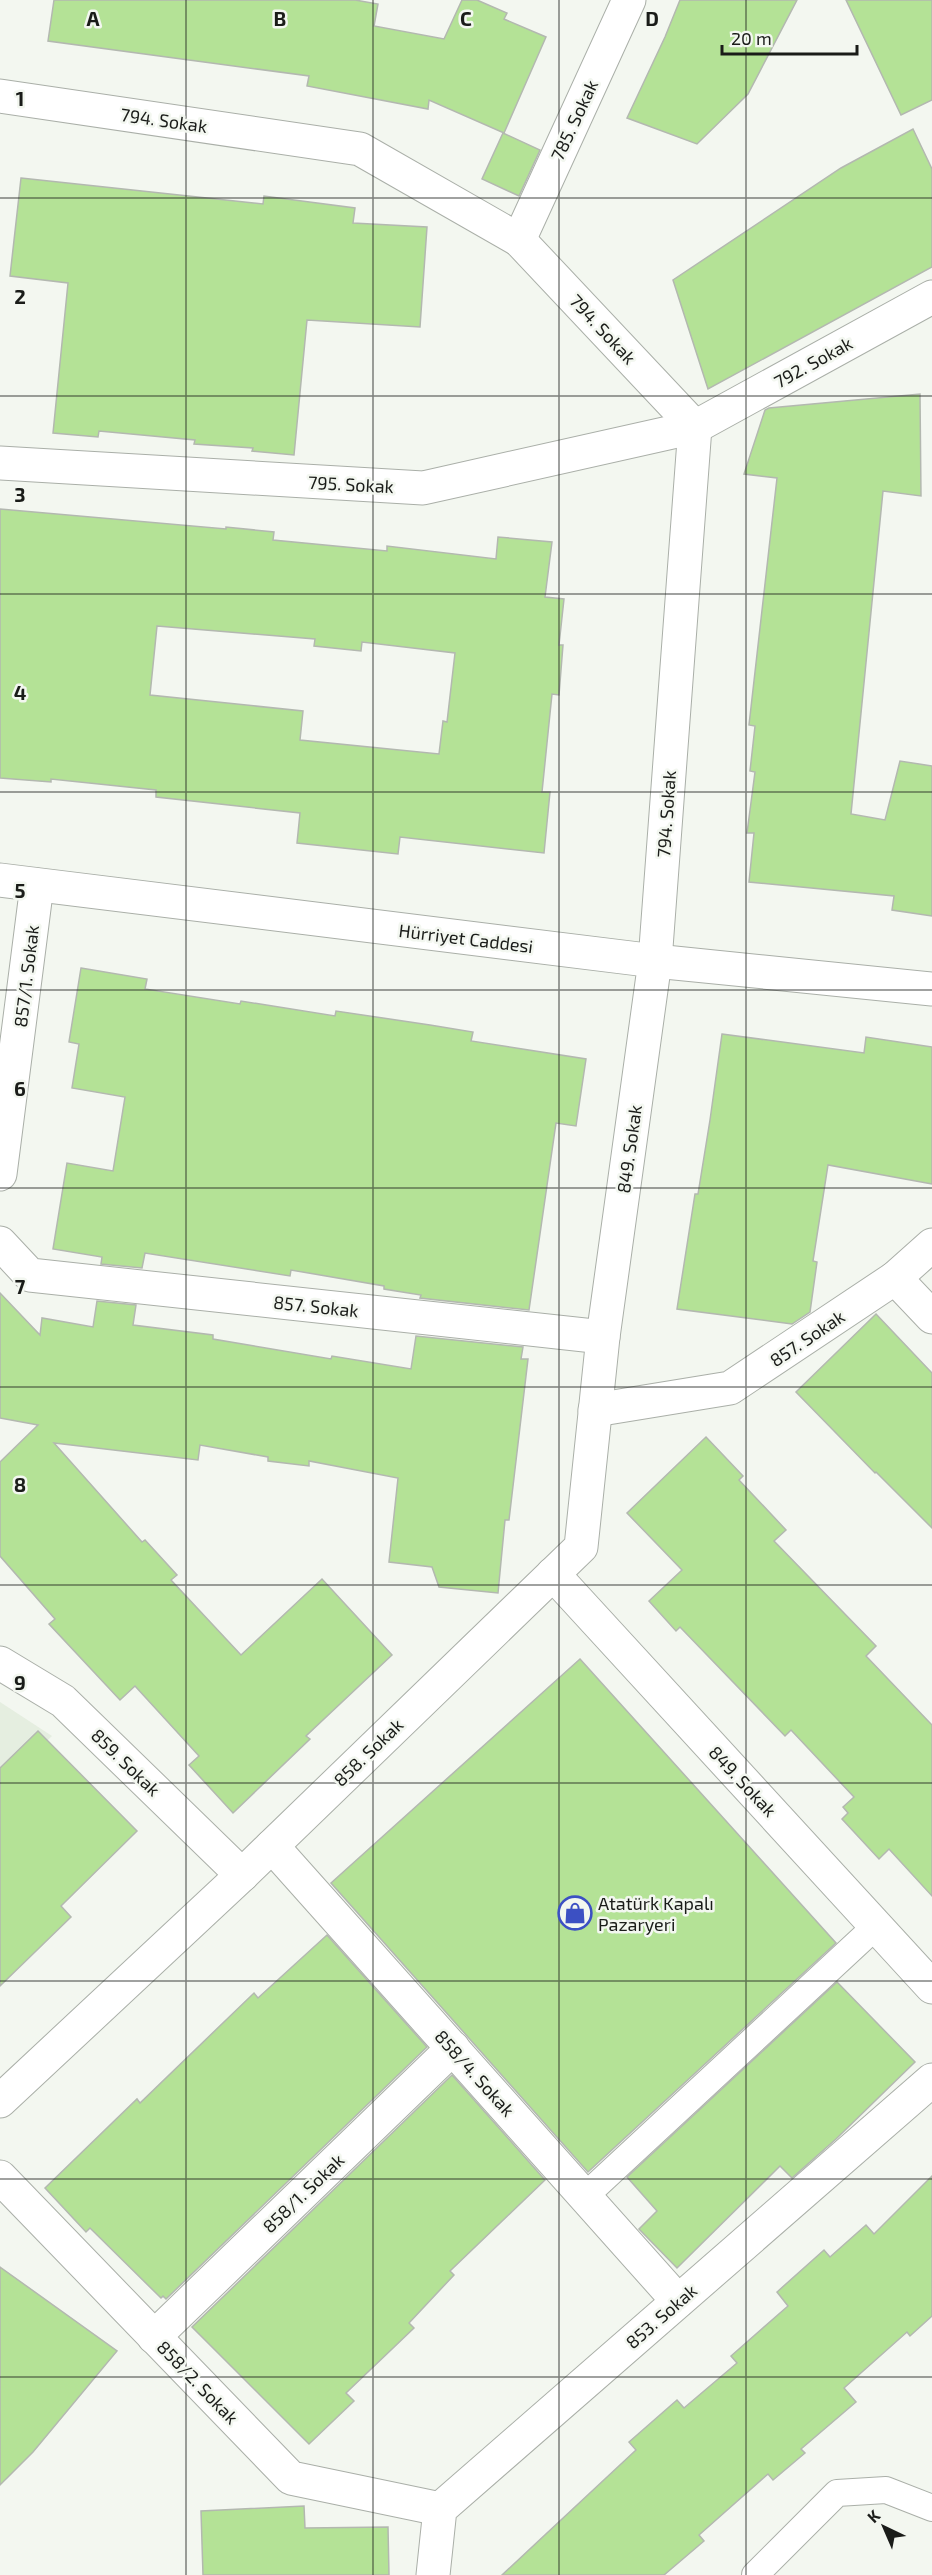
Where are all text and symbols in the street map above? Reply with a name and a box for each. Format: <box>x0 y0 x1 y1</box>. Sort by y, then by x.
text: A <box>86 6 100 30</box>
text: B <box>274 6 286 30</box>
text: C <box>460 6 472 30</box>
text: D <box>645 6 659 30</box>
scale bar <box>722 18 857 56</box>
text: 20 m <box>731 27 772 49</box>
street label: 785. Sokak <box>546 76 602 164</box>
text: 1 <box>16 86 24 110</box>
street label: 794. Sokak <box>119 103 209 137</box>
text: 2 <box>14 284 26 308</box>
street label: 794. Sokak <box>565 290 641 368</box>
street label: 792. Sokak <box>770 331 856 393</box>
street label: 795. Sokak <box>308 471 394 497</box>
text: 3 <box>14 482 26 506</box>
text: 4 <box>14 680 27 704</box>
street label: 794. Sokak <box>652 770 680 858</box>
text: 5 <box>14 878 26 902</box>
street label: Hürriyet Caddesi <box>398 919 534 957</box>
street label: 857/1. Sokak <box>9 924 43 1028</box>
text: 6 <box>14 1076 26 1100</box>
street label: 849. Sokak <box>612 1103 646 1195</box>
text: 7 <box>15 1274 26 1298</box>
street label: 857. Sokak <box>272 1291 360 1321</box>
street label: 857. Sokak <box>765 1305 849 1371</box>
text: 8 <box>14 1472 26 1496</box>
text: 9 <box>14 1670 26 1694</box>
street label: 858. Sokak <box>329 1713 407 1791</box>
street label: 859. Sokak <box>87 1724 165 1800</box>
street label: 849. Sokak <box>705 1741 781 1821</box>
place label: Atatürk Kapalı Pazaryeri <box>598 1892 714 1935</box>
shop icon: Atatürk Kapalı Pazaryeri <box>557 1895 593 1931</box>
street label: 858/4. Sokak <box>431 2025 519 2121</box>
street label: 858/1. Sokak <box>258 2149 348 2237</box>
street label: 853. Sokak <box>621 2279 701 2353</box>
street label: 858/2. Sokak <box>153 2336 243 2428</box>
north arrow <box>854 2497 914 2557</box>
text: K <box>863 2505 884 2526</box>

